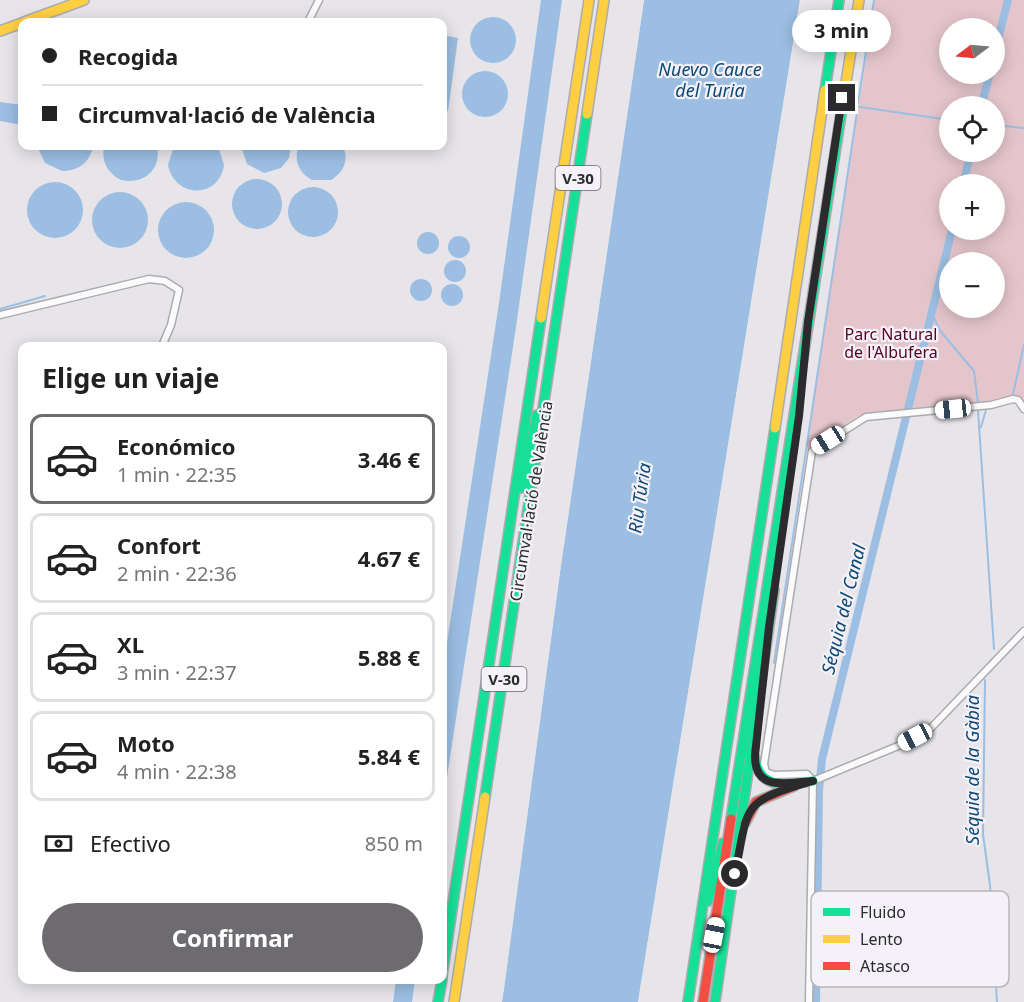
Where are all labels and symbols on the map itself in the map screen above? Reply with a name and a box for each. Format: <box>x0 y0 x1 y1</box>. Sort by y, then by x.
callout: 3 min <box>792 11 892 53</box>
north arrow <box>939 18 1005 84</box>
water label: Nuevo Cauce del Turia <box>658 57 762 102</box>
route end <box>828 84 855 111</box>
road number: V-30 <box>556 166 600 190</box>
park label: Parc Natural de l'Albufera <box>844 323 938 363</box>
car <box>934 398 972 420</box>
street label: Circumval·lació de València <box>504 399 558 603</box>
car <box>808 423 848 457</box>
water label: Riu Túria <box>622 461 656 535</box>
water label: Séquia del Canal <box>815 541 871 677</box>
road number: V-30 <box>482 667 526 691</box>
water label: Séquia de la Gàbia <box>960 695 984 845</box>
car <box>895 721 935 753</box>
route start <box>721 860 748 887</box>
legend <box>811 891 1009 987</box>
text: Fluido <box>860 901 906 923</box>
car <box>702 916 726 954</box>
text: Lento <box>860 928 903 950</box>
text: Atasco <box>860 955 910 977</box>

